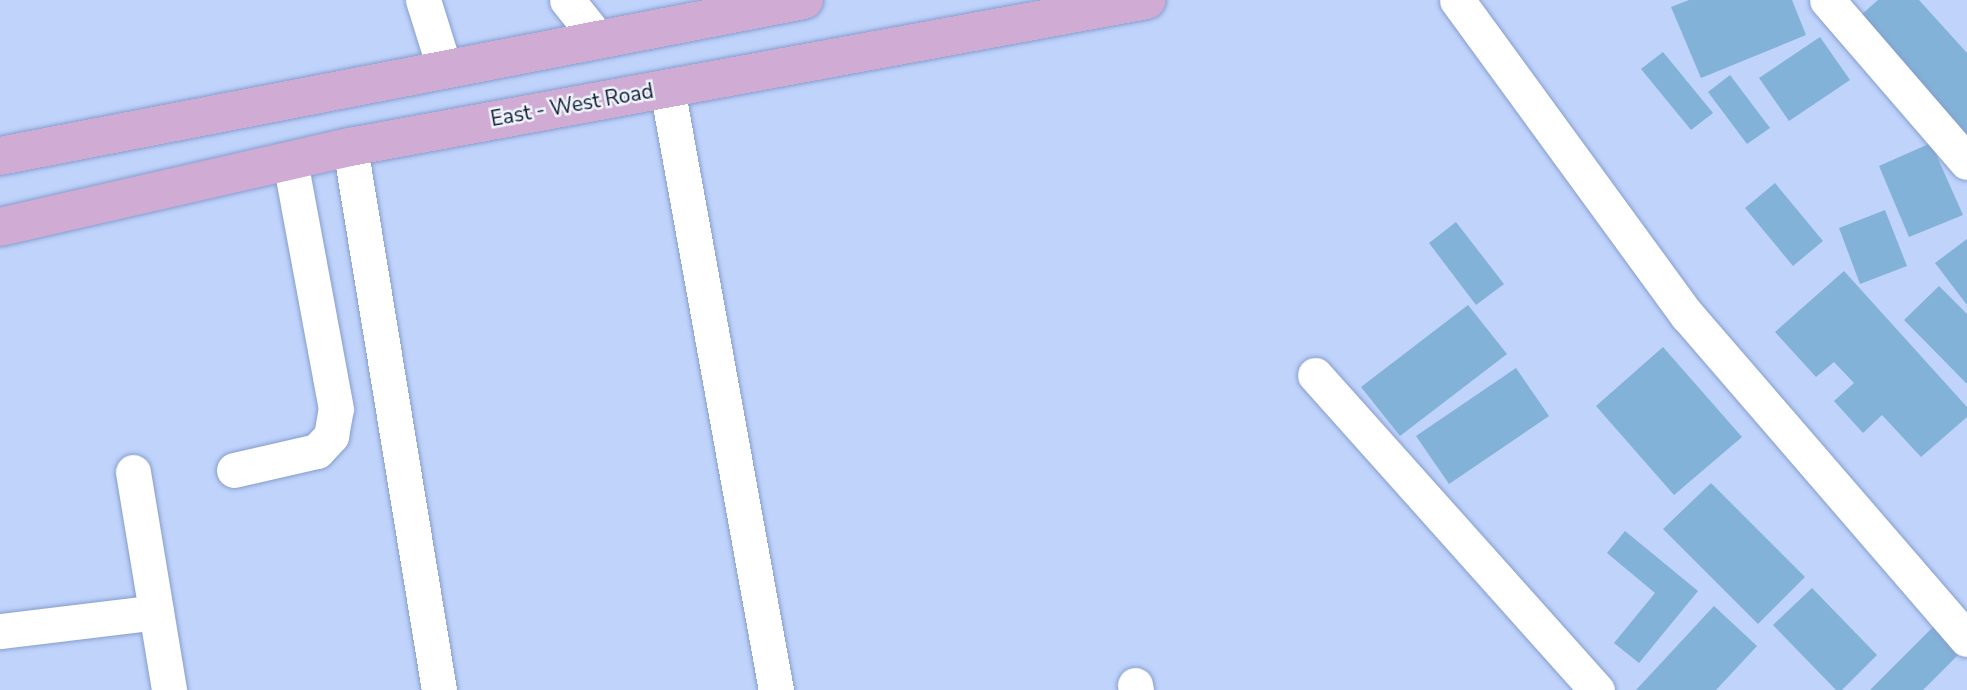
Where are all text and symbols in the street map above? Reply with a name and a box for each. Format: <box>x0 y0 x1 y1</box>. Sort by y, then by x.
street label: East - West Road <box>489 78 655 132</box>

